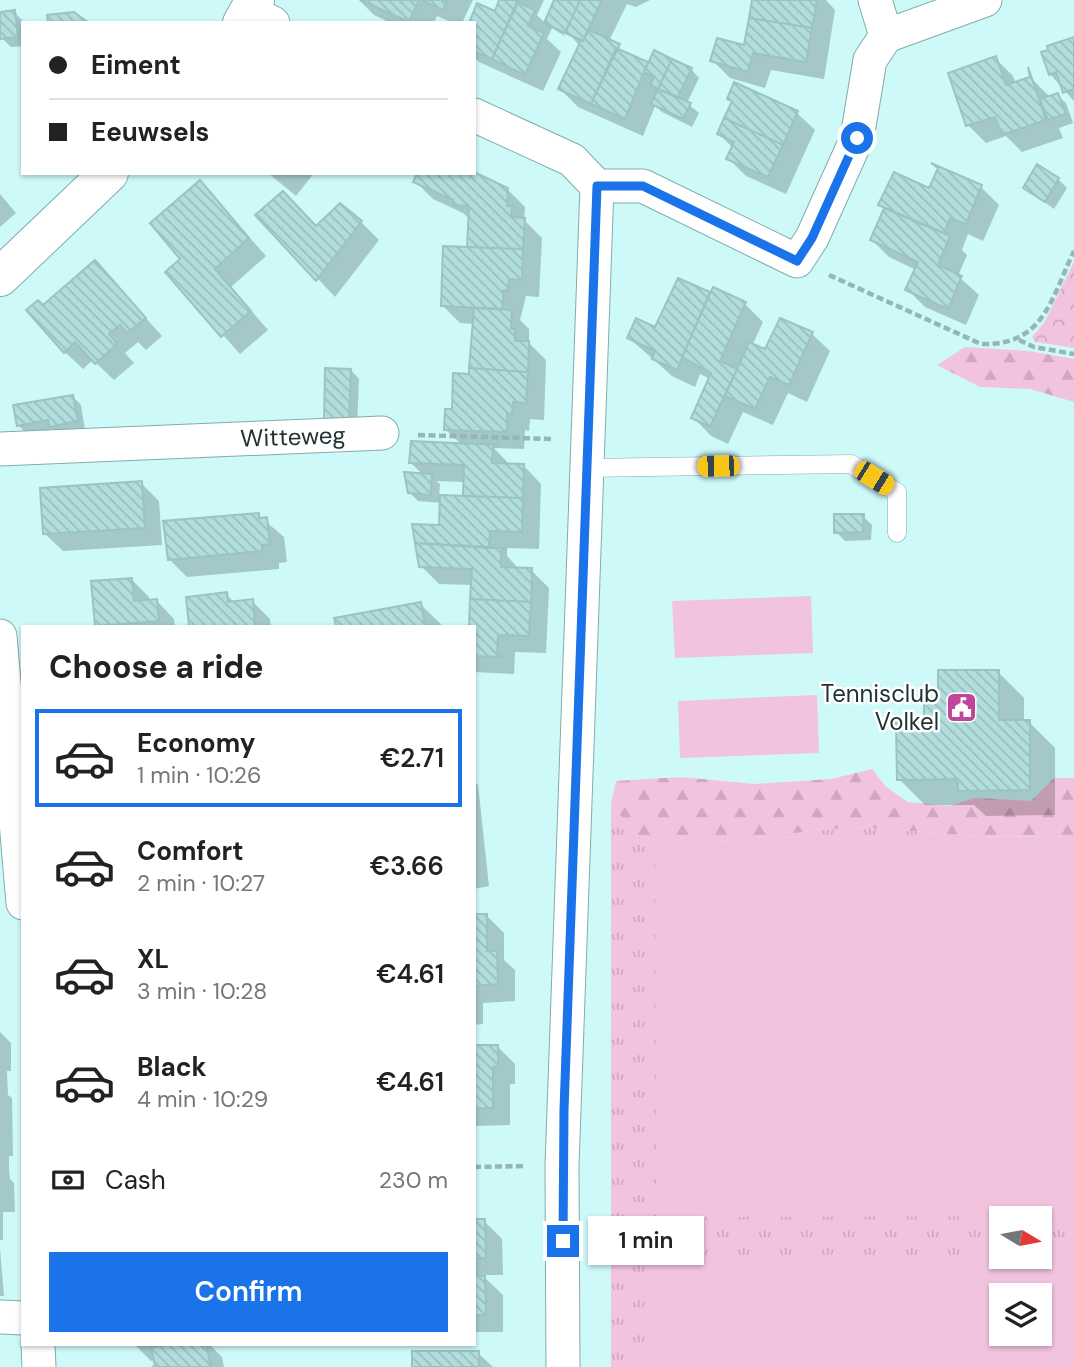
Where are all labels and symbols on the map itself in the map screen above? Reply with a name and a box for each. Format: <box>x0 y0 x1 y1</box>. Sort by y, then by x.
route start <box>841 122 873 154</box>
street label: Witteweg <box>240 419 346 454</box>
car <box>697 455 740 477</box>
car <box>851 458 898 498</box>
place label: Tennisclub Volkel <box>821 678 939 737</box>
public building icon: Tennisclub Volkel <box>945 691 979 725</box>
north arrow <box>989 1206 1052 1269</box>
callout: 1 min <box>588 1216 703 1266</box>
route end <box>547 1225 579 1257</box>

